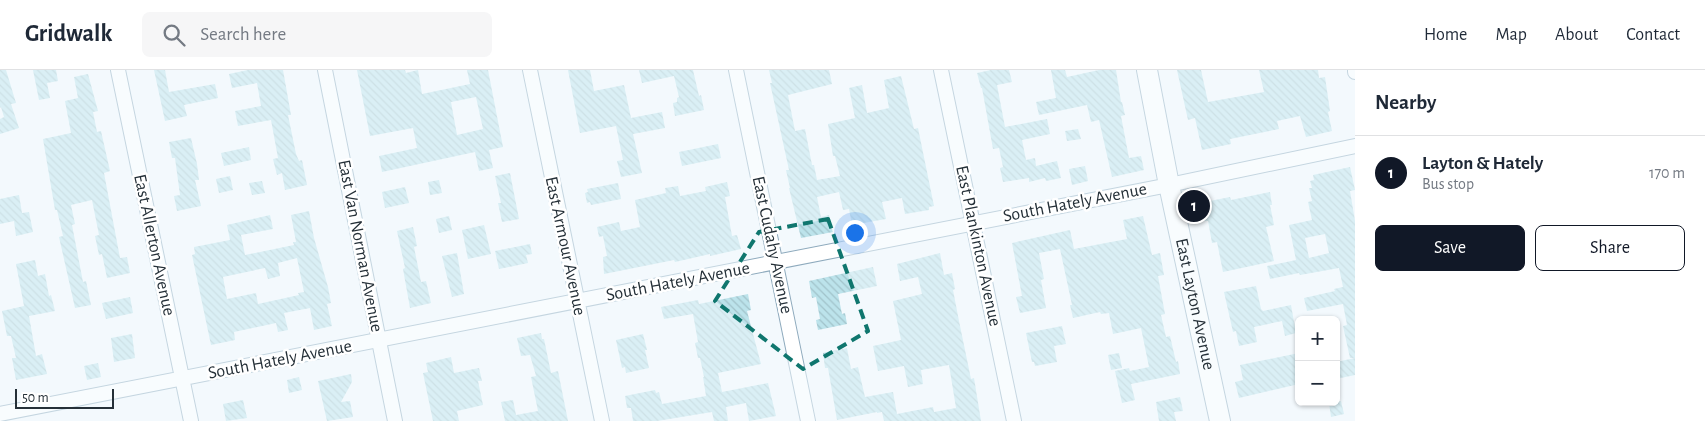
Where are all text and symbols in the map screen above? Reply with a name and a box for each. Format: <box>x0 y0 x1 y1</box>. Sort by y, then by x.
search box <box>142 12 492 57</box>
icon: search <box>160 21 188 49</box>
text: Gridwalk <box>25 22 112 46</box>
text: Search here <box>200 25 286 44</box>
text: Home <box>1424 26 1467 44</box>
text: Map <box>1495 26 1527 44</box>
text: About <box>1555 26 1598 44</box>
text: Contact <box>1626 26 1680 44</box>
text: Nearby <box>1375 92 1436 113</box>
text: Layton & Hately <box>1422 154 1543 173</box>
street label: East Van Norman Avenue <box>334 158 386 334</box>
street label: East Plankinton Avenue <box>952 164 1004 328</box>
text: 1 <box>1388 165 1394 181</box>
text: 170 m <box>1649 165 1685 181</box>
street label: East Allerton Avenue <box>130 173 178 317</box>
street label: East Armour Avenue <box>541 175 589 317</box>
street label: East Cudahy Avenue <box>749 175 795 315</box>
text: Bus stop <box>1422 176 1474 192</box>
street label: South Hately Avenue <box>1002 180 1148 226</box>
pin: 1 <box>1178 187 1210 225</box>
your location <box>842 220 868 246</box>
button: Save <box>1375 225 1525 271</box>
button: Share <box>1535 225 1685 271</box>
street label: East Layton Avenue <box>1172 237 1218 372</box>
street label: South Hately Avenue <box>605 259 751 305</box>
map controls <box>1295 316 1340 406</box>
button: + <box>1295 316 1340 361</box>
street label: South Hately Avenue <box>207 337 353 383</box>
button: − <box>1295 361 1340 406</box>
scale bar <box>15 386 114 409</box>
text: 50 m <box>22 391 49 405</box>

